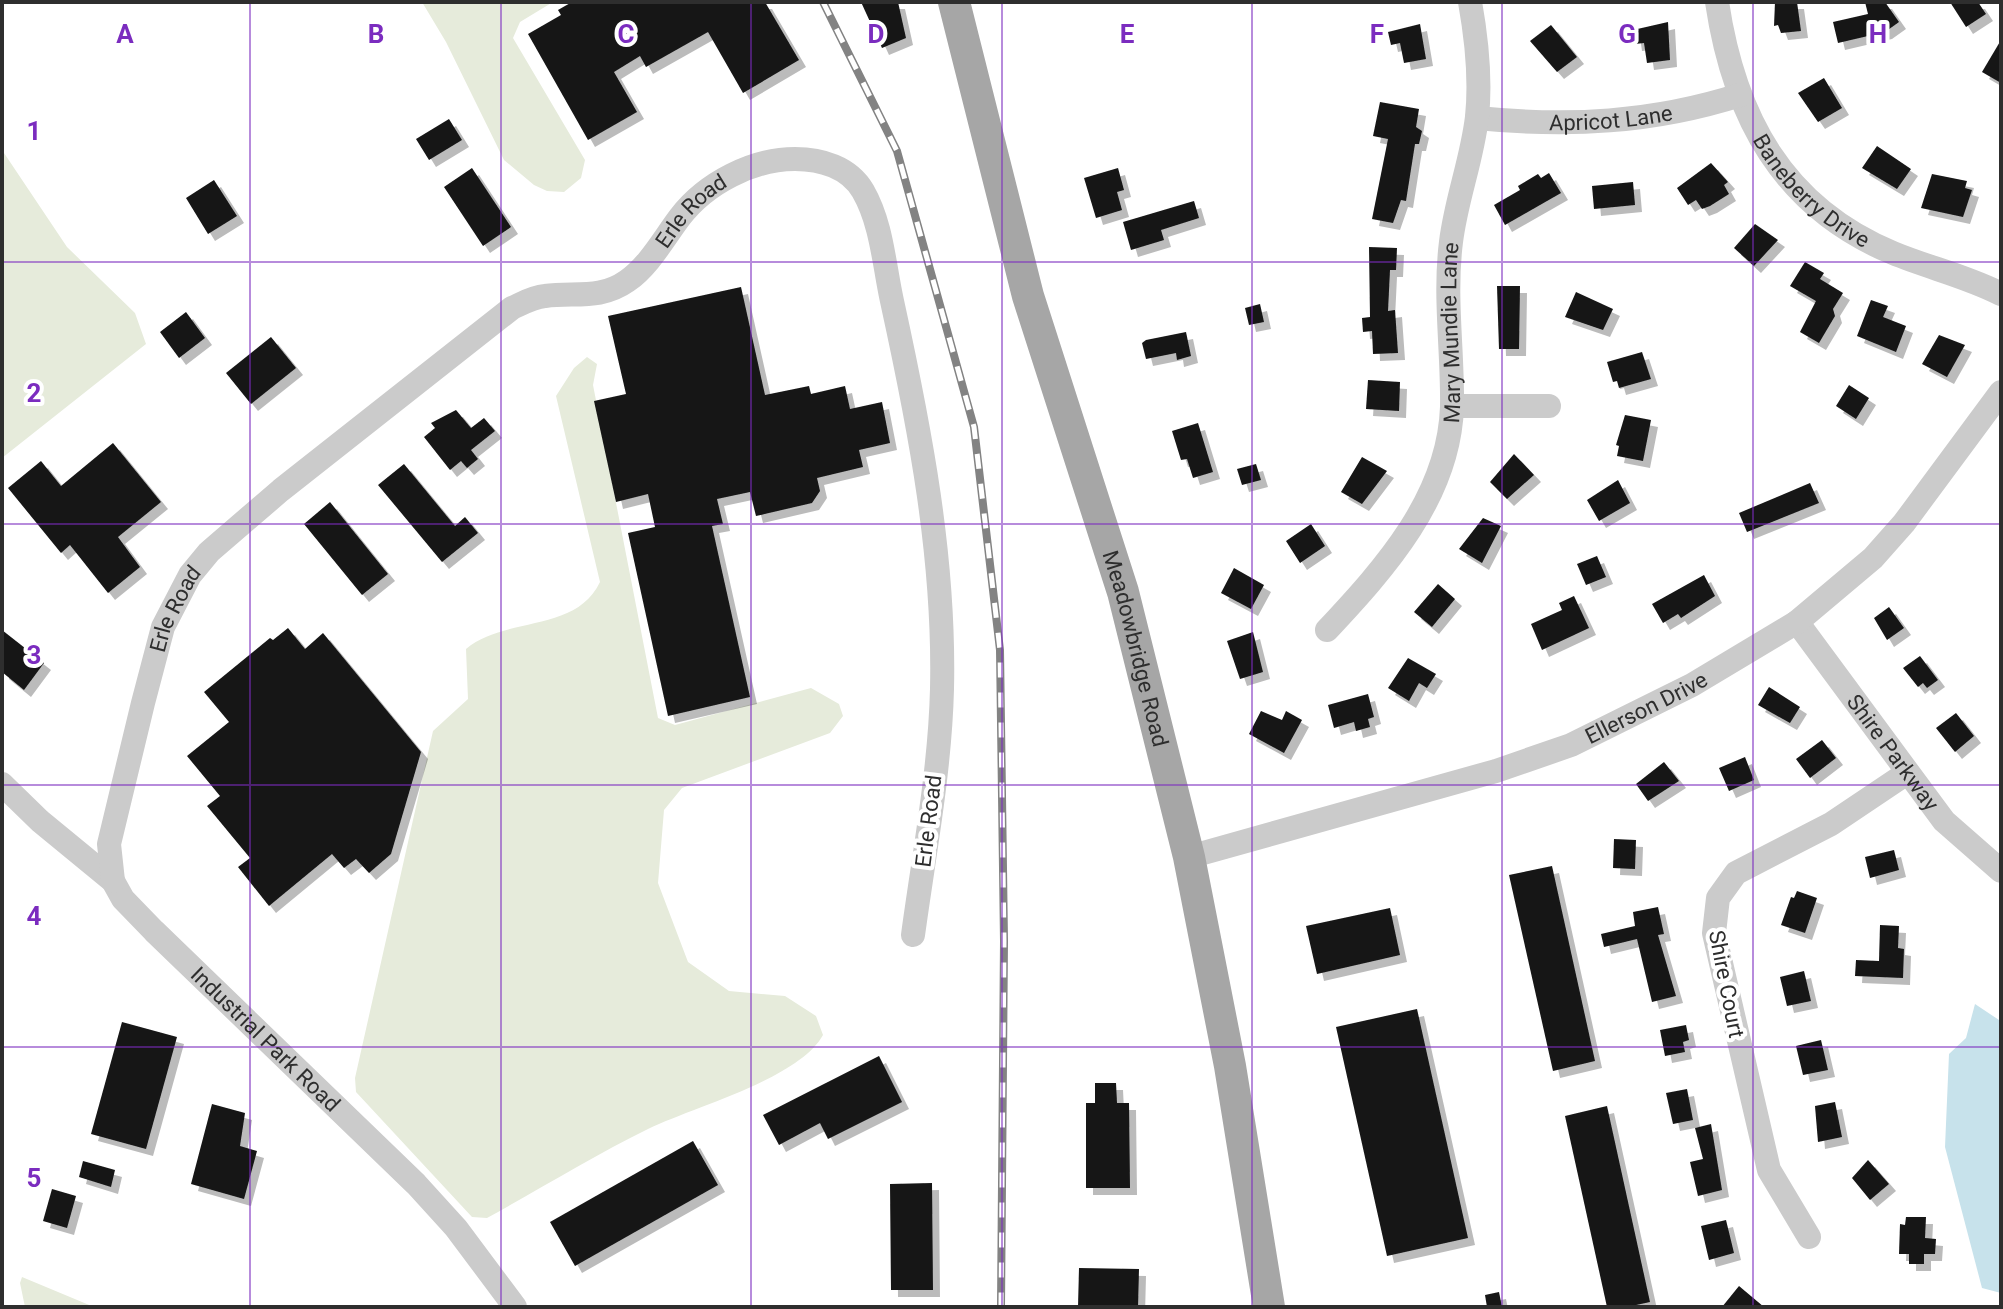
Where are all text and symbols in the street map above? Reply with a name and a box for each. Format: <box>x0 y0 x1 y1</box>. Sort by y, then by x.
text: A <box>116 19 134 49</box>
text: B <box>368 19 384 49</box>
text: C <box>617 19 635 49</box>
text: D <box>868 19 884 49</box>
text: E <box>1120 19 1135 49</box>
text: F <box>1370 19 1384 49</box>
text: G <box>1618 19 1636 49</box>
text: H <box>1869 19 1887 49</box>
street label: Apricot Lane <box>1549 100 1674 135</box>
text: 1 <box>27 116 41 146</box>
street label: Baneberry Drive <box>1748 130 1874 253</box>
street label: Erle Road <box>650 169 731 252</box>
street label: Mary Mundie Lane <box>1436 241 1465 424</box>
text: 2 <box>27 378 41 408</box>
street label: Meadowbridge Road <box>1097 547 1173 749</box>
street label: Erle Road <box>145 560 206 655</box>
text: 3 <box>27 640 41 670</box>
street label: Ellerson Drive <box>1581 667 1712 749</box>
street label: Shire Parkway <box>1842 690 1944 816</box>
street label: Erle Road <box>910 773 947 869</box>
text: 4 <box>27 901 42 931</box>
street label: Shire Court <box>1704 928 1749 1040</box>
street label: Industrial Park Road <box>186 962 345 1117</box>
text: 5 <box>27 1163 41 1193</box>

